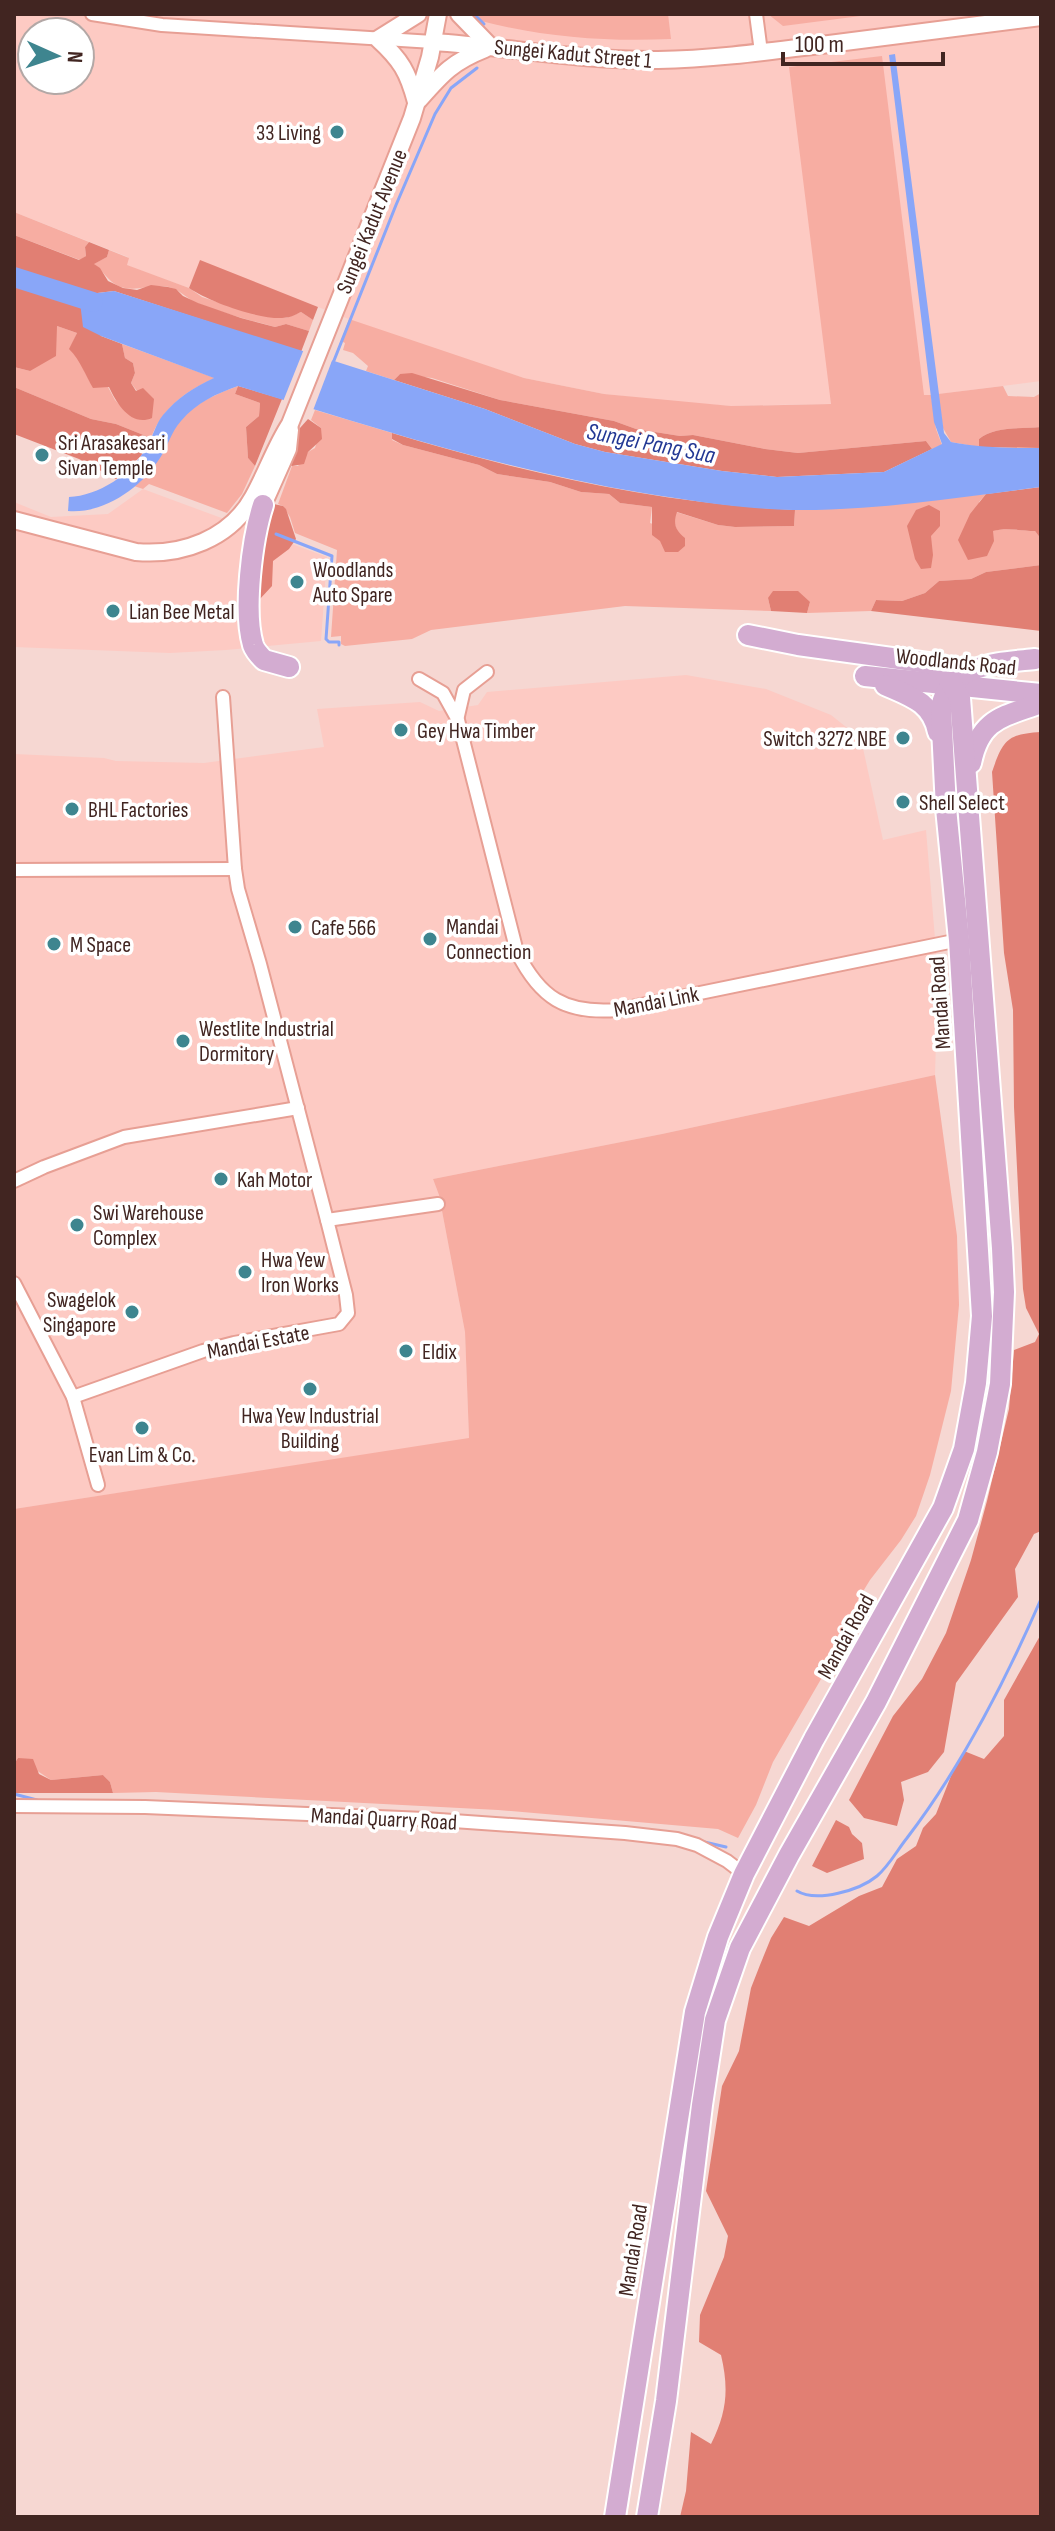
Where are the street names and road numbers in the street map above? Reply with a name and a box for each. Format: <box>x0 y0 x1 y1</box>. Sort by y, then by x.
street label: Sungei Kadut Street 1 <box>493 34 653 75</box>
street label: Sungei Kadut Avenue <box>331 145 414 298</box>
street label: Woodlands Road <box>894 643 1017 682</box>
street label: Mandai Road <box>924 956 957 1050</box>
street label: Mandai Link <box>611 981 702 1024</box>
street label: Mandai Estate <box>205 1319 312 1366</box>
street label: Mandai Road <box>812 1590 881 1684</box>
street label: Mandai Quarry Road <box>310 1802 458 1837</box>
street label: Mandai Road <box>613 2202 654 2298</box>

